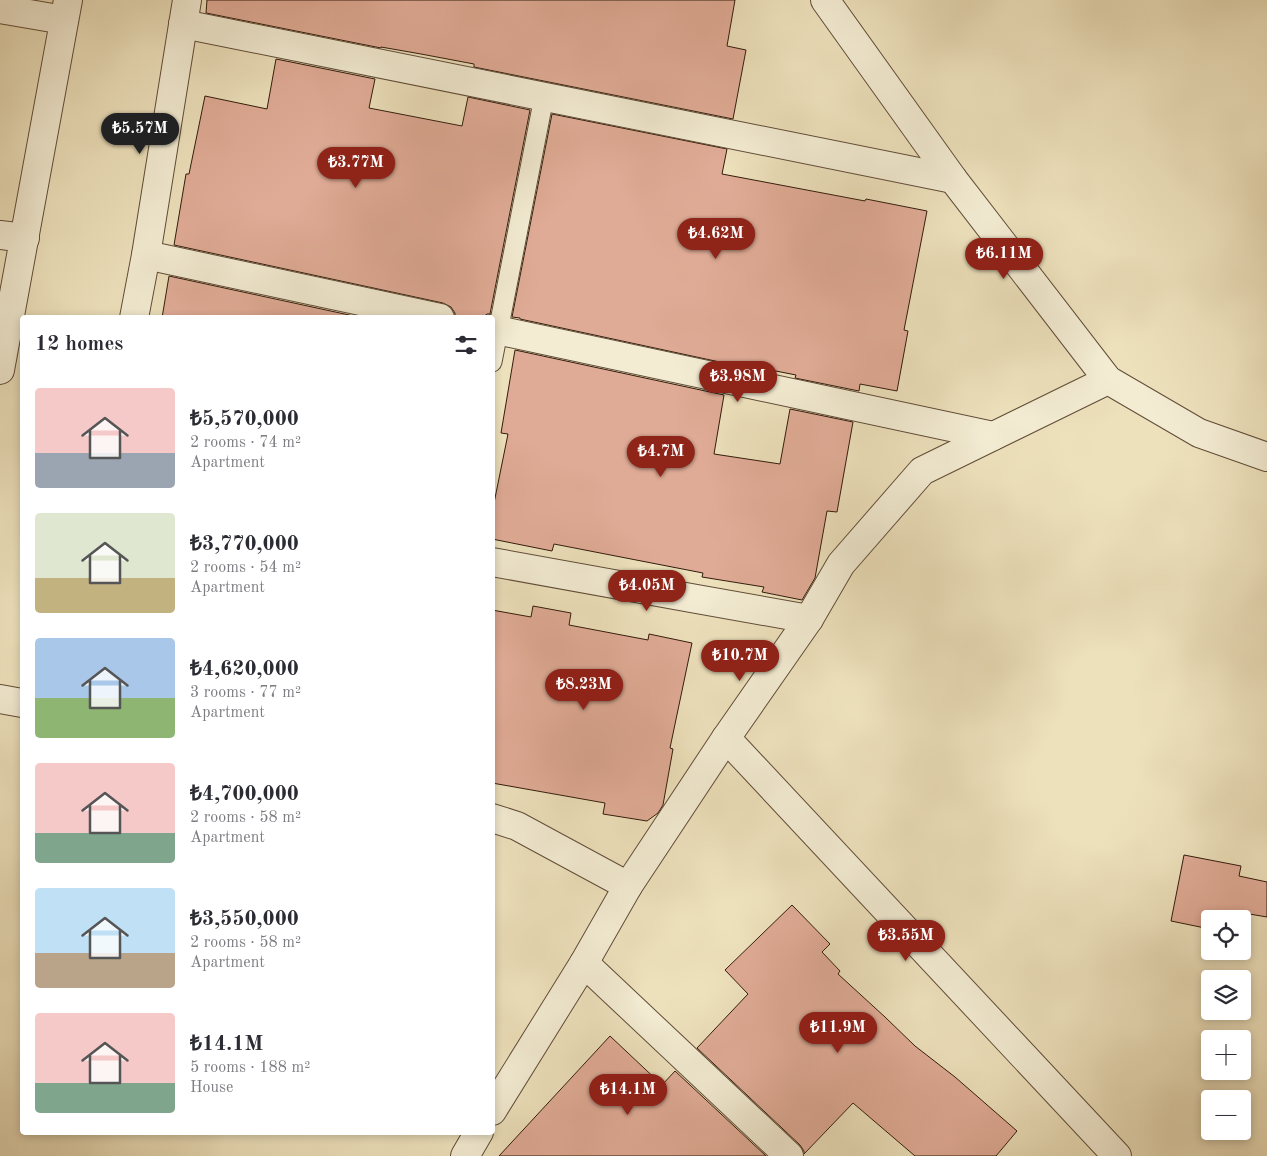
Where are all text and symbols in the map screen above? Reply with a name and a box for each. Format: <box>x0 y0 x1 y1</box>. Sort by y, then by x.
pin: ₺5.57M <box>99 112 181 155</box>
text: ₺5.57M <box>112 121 168 137</box>
pin: ₺3.77M <box>315 146 397 189</box>
text: ₺3.77M <box>328 155 384 171</box>
pin: ₺4.62M <box>675 218 757 260</box>
text: ₺4.62M <box>688 226 744 242</box>
pin: ₺6.11M <box>963 238 1045 280</box>
text: ₺6.11M <box>976 246 1032 262</box>
icon: filters <box>452 331 480 359</box>
text: 12 homes <box>35 334 123 355</box>
pin: ₺3.98M <box>697 360 779 403</box>
text: ₺3.98M <box>710 369 766 385</box>
icon: home <box>75 408 135 468</box>
text: ₺5,570,000 <box>190 409 299 430</box>
text: 2 rooms · 74 m² <box>190 435 301 451</box>
pin: ₺4.7M <box>626 436 696 478</box>
text: ₺4.7M <box>638 444 684 460</box>
text: Apartment <box>190 455 265 471</box>
icon: home <box>75 533 135 593</box>
text: ₺3,770,000 <box>190 534 299 555</box>
text: 2 rooms · 54 m² <box>190 560 301 576</box>
pin: ₺4.05M <box>606 570 688 612</box>
text: ₺4.05M <box>619 578 675 594</box>
text: Apartment <box>190 580 265 596</box>
pin: ₺10.7M <box>699 640 781 682</box>
text: ₺10.7M <box>712 648 768 664</box>
icon: home <box>75 658 135 718</box>
text: ₺4,620,000 <box>190 659 299 680</box>
pin: ₺8.23M <box>543 668 625 711</box>
text: ₺8.23M <box>556 677 612 693</box>
text: 3 rooms · 77 m² <box>190 685 301 701</box>
text: Apartment <box>190 705 265 721</box>
icon: home <box>75 783 135 843</box>
text: ₺4,700,000 <box>190 784 299 805</box>
text: 2 rooms · 58 m² <box>190 810 301 826</box>
text: Apartment <box>190 830 265 846</box>
icon: home <box>75 908 135 968</box>
text: ₺3,550,000 <box>190 909 299 930</box>
map controls <box>1201 910 1251 1140</box>
button: locate <box>1201 910 1251 960</box>
pin: ₺3.55M <box>865 920 947 962</box>
text: ₺3.55M <box>878 928 934 944</box>
text: 2 rooms · 58 m² <box>190 935 301 951</box>
text: Apartment <box>190 955 265 971</box>
button: layers <box>1201 970 1251 1020</box>
pin: ₺11.9M <box>797 1012 879 1054</box>
text: ₺11.9M <box>810 1020 866 1036</box>
button: + <box>1201 1030 1251 1080</box>
icon: home <box>75 1033 135 1093</box>
text: ₺14.1M <box>190 1034 263 1055</box>
text: 5 rooms · 188 m² <box>190 1060 310 1076</box>
pin: ₺14.1M <box>587 1074 669 1116</box>
text: House <box>190 1080 233 1096</box>
text: ₺14.1M <box>600 1082 656 1098</box>
button: − <box>1201 1090 1251 1140</box>

